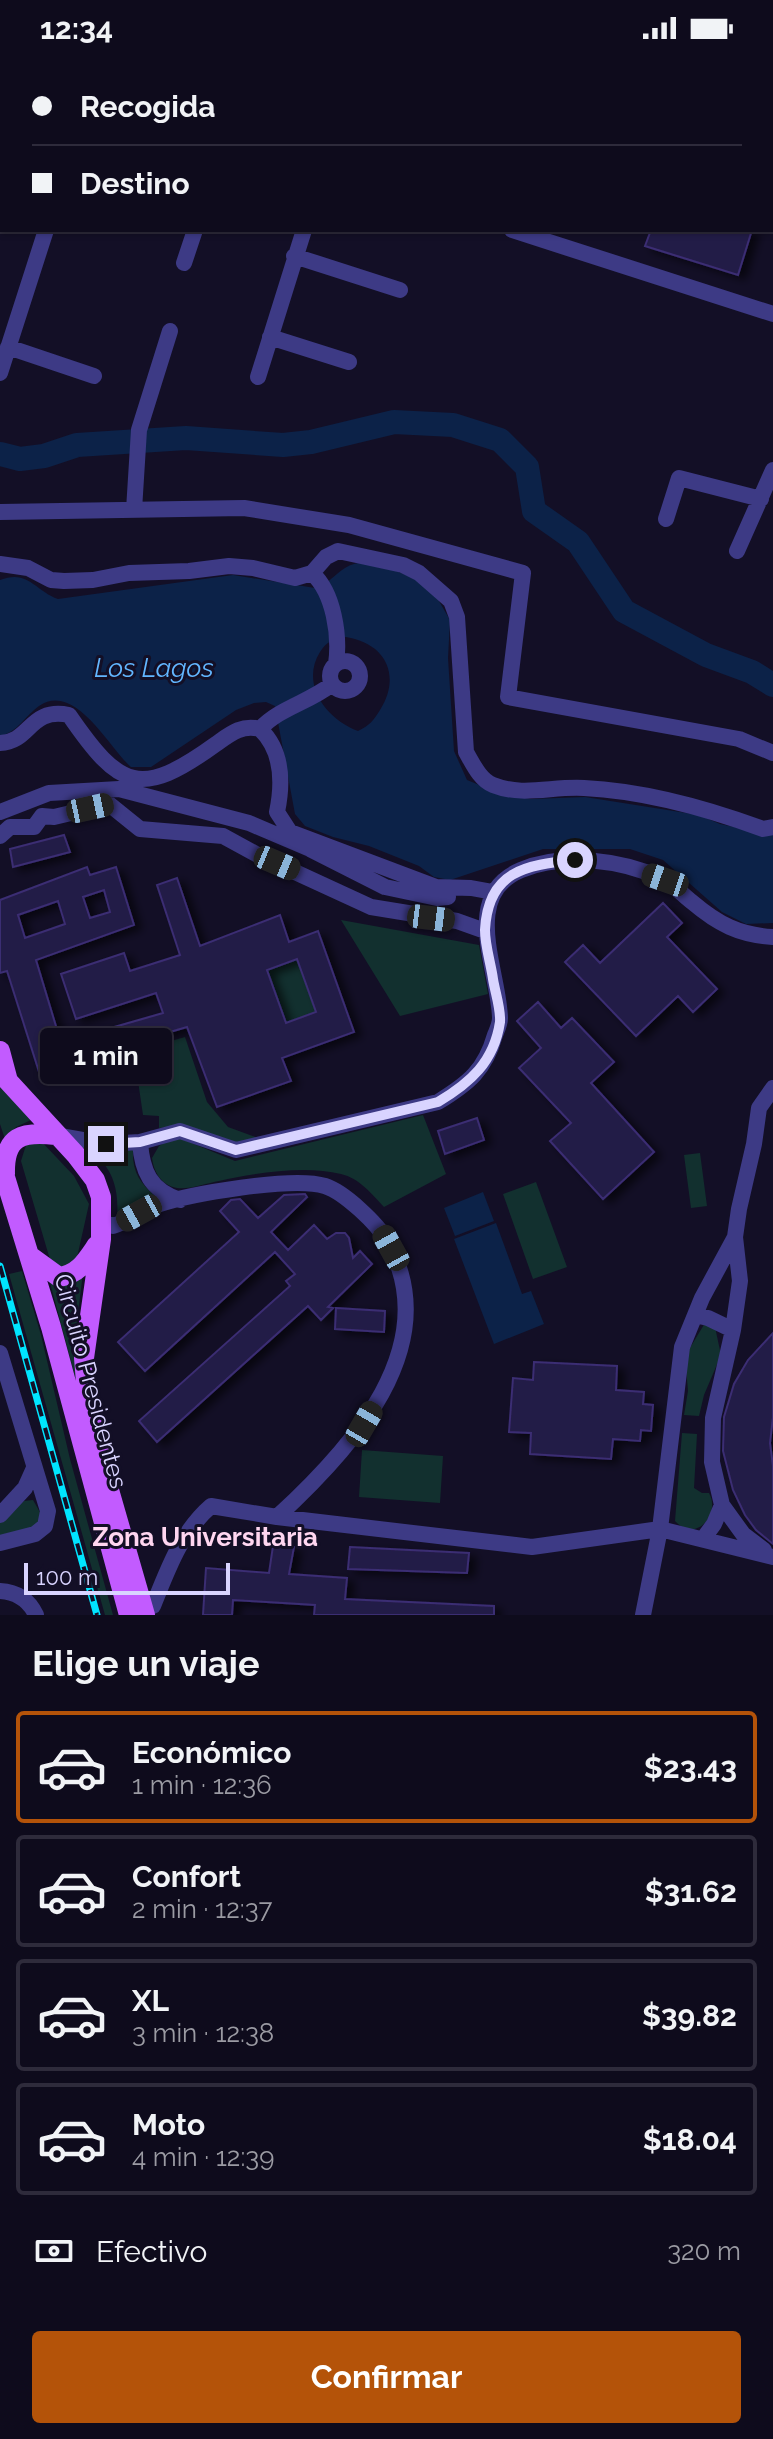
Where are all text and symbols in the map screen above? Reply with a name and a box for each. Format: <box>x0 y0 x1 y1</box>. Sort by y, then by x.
text: 12:34 <box>40 11 113 46</box>
text: Recogida <box>80 89 216 124</box>
text: Destino <box>80 166 190 201</box>
water label: Los Lagos <box>94 653 214 683</box>
car <box>64 791 116 825</box>
route start <box>557 842 593 878</box>
car <box>250 843 304 883</box>
car <box>638 861 692 899</box>
car <box>406 903 456 933</box>
callout: 1 min <box>40 1028 172 1084</box>
text: 1 min <box>73 1041 139 1071</box>
route end <box>88 1126 124 1162</box>
car <box>112 1191 166 1235</box>
car <box>369 1221 413 1275</box>
street label: Circuito Presidentes <box>48 1271 134 1491</box>
car <box>342 1397 386 1451</box>
district label: Zona Universitaria <box>92 1522 318 1552</box>
scale bar <box>24 1559 230 1595</box>
text: 100 m <box>36 1564 98 1590</box>
text: Elige un viaje <box>32 1642 260 1684</box>
icon: car <box>36 1731 108 1803</box>
text: Económico <box>132 1735 292 1770</box>
text: $23.43 <box>644 1750 737 1785</box>
text: 1 min · 12:36 <box>132 1770 272 1800</box>
icon: car <box>36 1855 108 1927</box>
text: Confort <box>132 1859 241 1894</box>
text: $31.62 <box>645 1874 737 1909</box>
text: 2 min · 12:37 <box>132 1894 272 1924</box>
icon: car <box>36 1979 108 2051</box>
text: XL <box>132 1983 169 2018</box>
text: $39.82 <box>642 1998 737 2033</box>
text: 3 min · 12:38 <box>132 2018 274 2048</box>
icon: car <box>36 2103 108 2175</box>
text: Moto <box>132 2107 205 2142</box>
text: $18.04 <box>643 2122 737 2157</box>
text: 4 min · 12:39 <box>132 2142 274 2172</box>
icon: cash <box>32 2229 76 2273</box>
text: Efectivo <box>96 2234 207 2269</box>
text: 320 m <box>667 2236 741 2266</box>
button: Confirmar <box>32 2331 741 2423</box>

